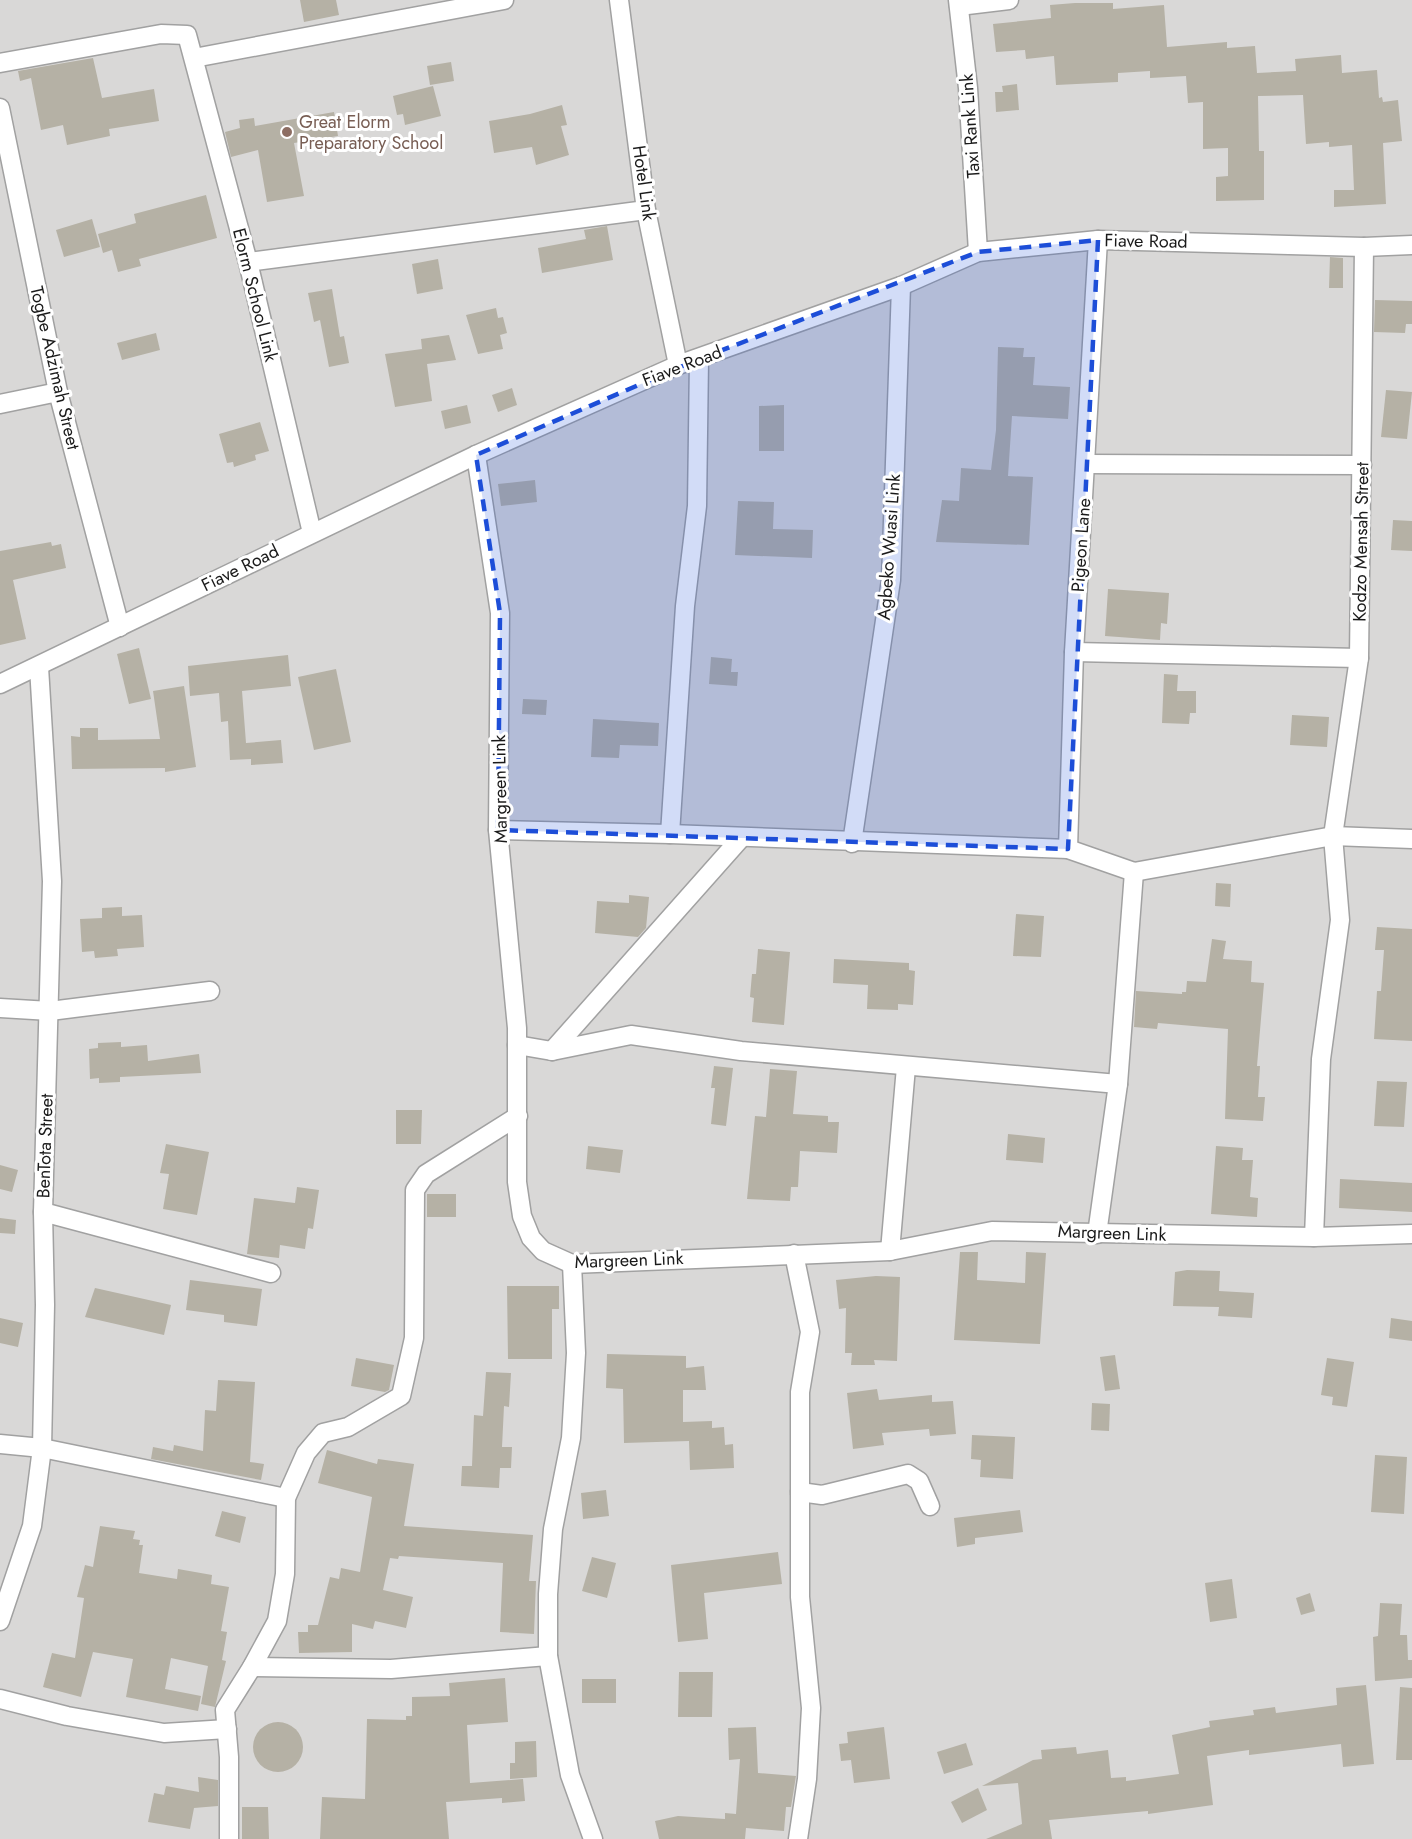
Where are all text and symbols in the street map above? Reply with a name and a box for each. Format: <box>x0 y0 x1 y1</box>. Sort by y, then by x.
street label: Taxi Rank Link <box>953 73 987 179</box>
place label: Great Elorm Preparatory School <box>299 109 443 156</box>
marker: Great Elorm Preparatory School <box>280 125 294 139</box>
street label: Hotel Link <box>626 144 662 223</box>
street label: Elorm School Link <box>226 226 284 365</box>
street label: Fiave Road <box>1104 227 1188 255</box>
street label: Togbe Adzimah Street <box>24 284 87 453</box>
street label: Fiave Road <box>638 339 726 393</box>
street label: Kodzo Mensah Street <box>1347 461 1375 622</box>
street label: Agbeko Wuasi Link <box>871 473 907 621</box>
street label: Pigeon Lane <box>1065 497 1097 593</box>
street label: Fiave Road <box>197 538 283 598</box>
street label: Margreen Link <box>486 734 514 844</box>
street label: BenTota Street <box>30 1093 60 1199</box>
street label: Margreen Link <box>1057 1218 1167 1248</box>
street label: Margreen Link <box>574 1245 684 1275</box>

